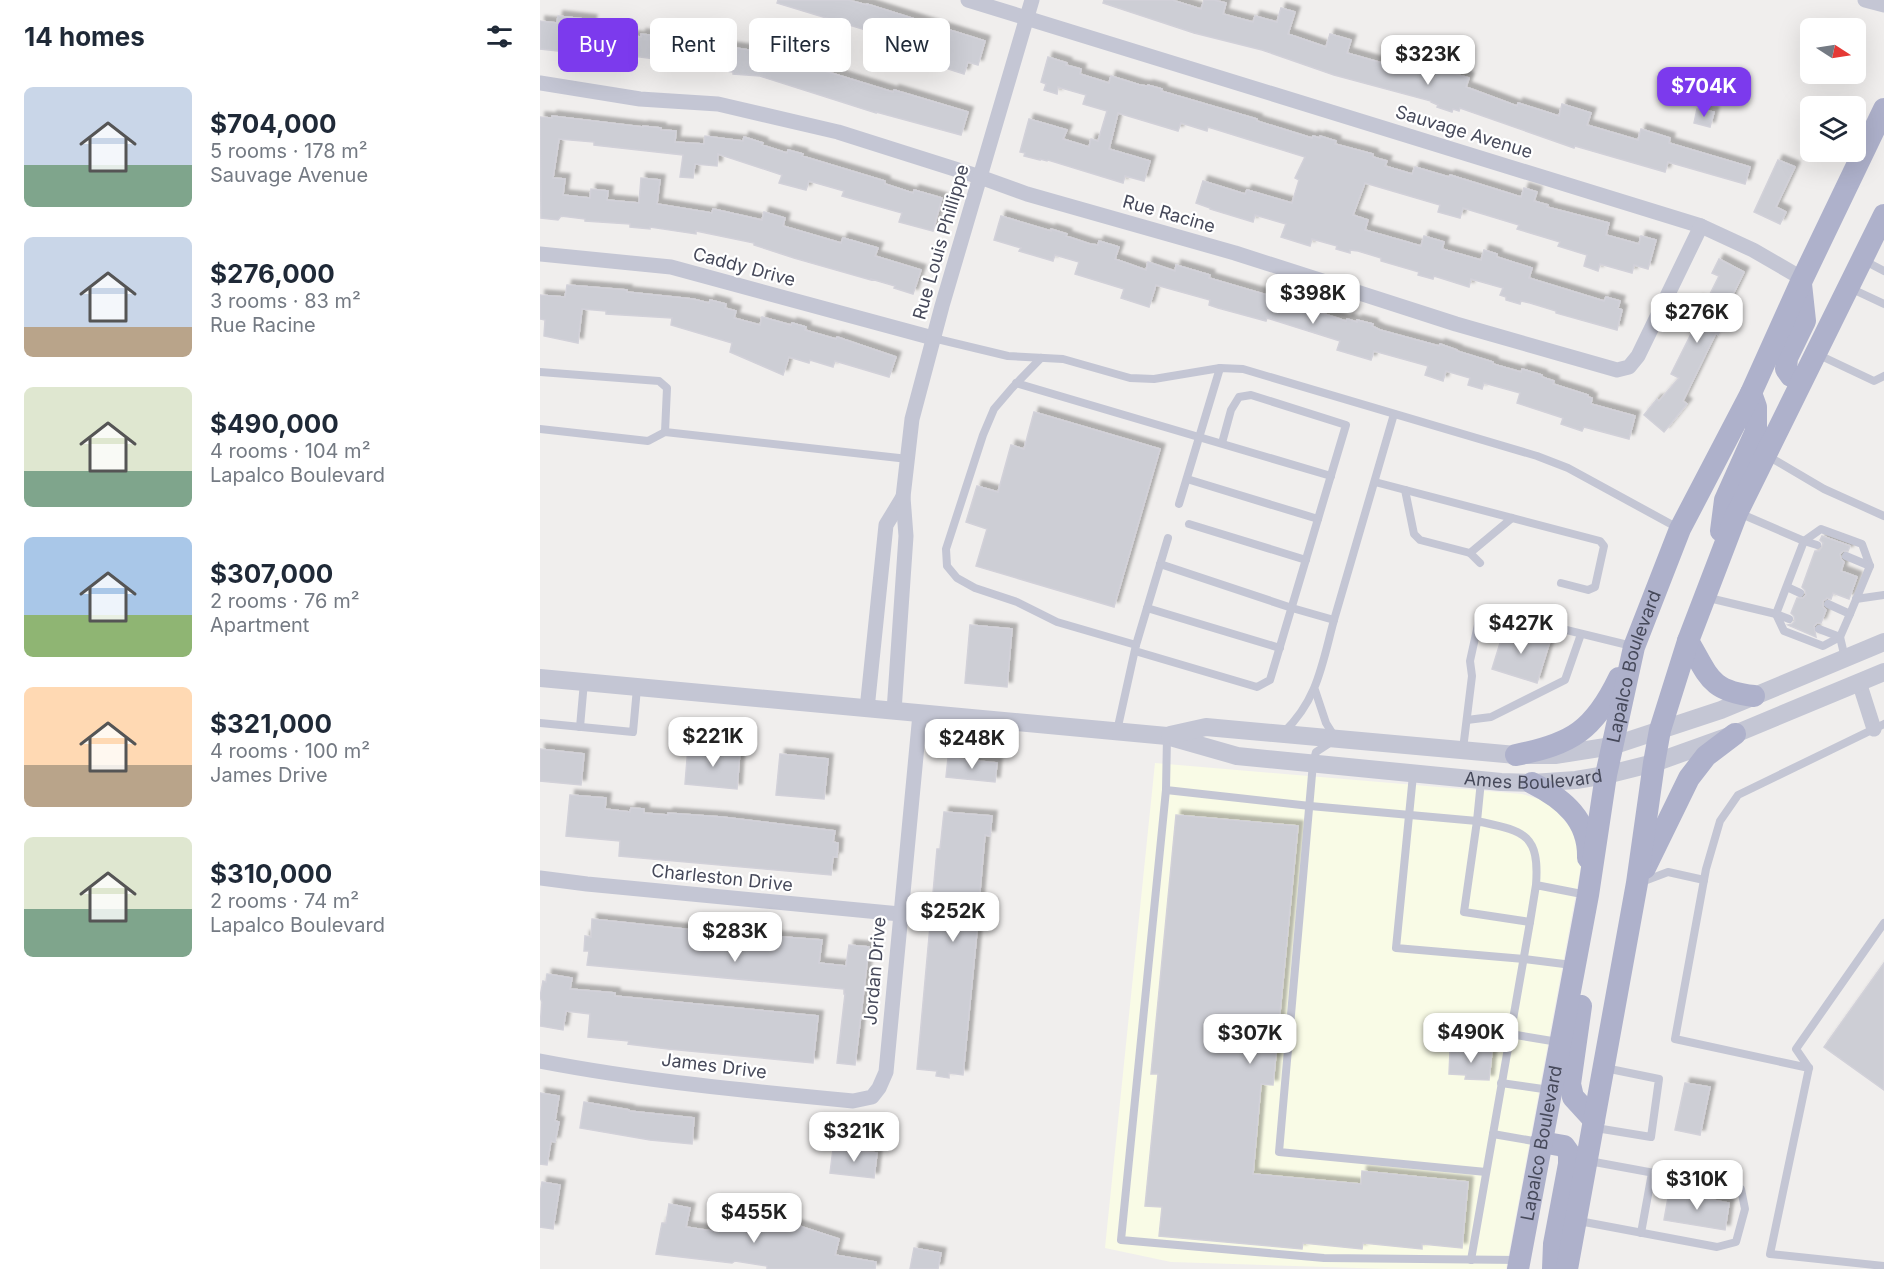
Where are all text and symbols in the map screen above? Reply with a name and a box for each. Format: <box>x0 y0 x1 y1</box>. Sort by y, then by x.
chip: Buy <box>558 18 638 72</box>
chip: Rent <box>650 18 737 72</box>
chip: Filters <box>749 18 851 72</box>
chip: New <box>863 18 950 72</box>
north arrow <box>1800 18 1866 84</box>
map controls <box>1800 18 1866 162</box>
icon: filters <box>483 20 516 53</box>
text: 14 homes <box>24 21 145 52</box>
pin: $323K <box>1386 35 1470 86</box>
text: $323K <box>1395 42 1461 66</box>
pin: $704K <box>1662 67 1746 118</box>
text: $704K <box>1671 74 1737 98</box>
button: layers <box>1800 96 1866 162</box>
street label: Sauvage Avenue <box>1393 101 1535 162</box>
text: $704,000 <box>210 108 337 139</box>
icon: home <box>72 111 144 183</box>
text: 5 rooms · 178 m² <box>210 139 368 163</box>
street label: Rue Louis Phillippe <box>908 162 973 322</box>
text: Sauvage Avenue <box>210 163 368 187</box>
street label: Rue Racine <box>1121 190 1218 237</box>
street label: Caddy Drive <box>691 243 798 290</box>
text: $276,000 <box>210 258 335 289</box>
icon: home <box>72 261 144 333</box>
pin: $398K <box>1271 274 1355 325</box>
text: $398K <box>1280 281 1346 305</box>
text: 3 rooms · 83 m² <box>210 289 361 313</box>
pin: $276K <box>1655 293 1739 344</box>
text: $276K <box>1665 300 1729 324</box>
text: Rue Racine <box>210 313 316 337</box>
text: $490,000 <box>210 408 339 439</box>
icon: home <box>72 411 144 483</box>
text: 4 rooms · 104 m² <box>210 439 370 463</box>
text: Lapalco Boulevard <box>210 463 385 487</box>
text: $307,000 <box>210 558 333 589</box>
icon: home <box>72 561 144 633</box>
street label: Lapalco Boulevard <box>1602 587 1665 745</box>
text: 2 rooms · 76 m² <box>210 589 359 613</box>
pin: $427K <box>1479 604 1563 655</box>
text: $427K <box>1488 611 1554 635</box>
text: Apartment <box>210 613 309 637</box>
text: $321,000 <box>210 708 332 739</box>
icon: home <box>72 711 144 783</box>
pin: $221K <box>671 717 755 768</box>
pin: $248K <box>930 719 1014 770</box>
text: $221K <box>682 724 744 748</box>
text: $248K <box>939 726 1005 750</box>
text: 4 rooms · 100 m² <box>210 739 370 763</box>
text: James Drive <box>210 763 328 787</box>
street label: Ames Boulevard <box>1463 765 1604 793</box>
text: $310,000 <box>210 858 332 889</box>
street label: Charleston Drive <box>650 860 794 895</box>
icon: home <box>72 861 144 933</box>
text: 2 rooms · 74 m² <box>210 889 359 913</box>
pin: $252K <box>911 892 995 943</box>
text: $252K <box>920 899 986 923</box>
pin: $283K <box>693 912 777 963</box>
text: Lapalco Boulevard <box>210 913 385 937</box>
street label: Jordan Drive <box>859 916 890 1026</box>
text: $283K <box>702 919 768 943</box>
pin: $490K <box>1429 1013 1513 1064</box>
pin: $307K <box>1208 1014 1292 1065</box>
text: $490K <box>1437 1020 1505 1044</box>
text: $307K <box>1217 1021 1283 1045</box>
street label: James Drive <box>660 1049 768 1082</box>
street label: Lapalco Boulevard <box>1516 1064 1566 1222</box>
pin: $321K <box>812 1112 896 1163</box>
text: $321K <box>823 1119 885 1143</box>
pin: $310K <box>1655 1160 1739 1211</box>
text: $310K <box>1666 1167 1728 1191</box>
pin: $455K <box>712 1193 796 1244</box>
text: $455K <box>721 1200 787 1224</box>

